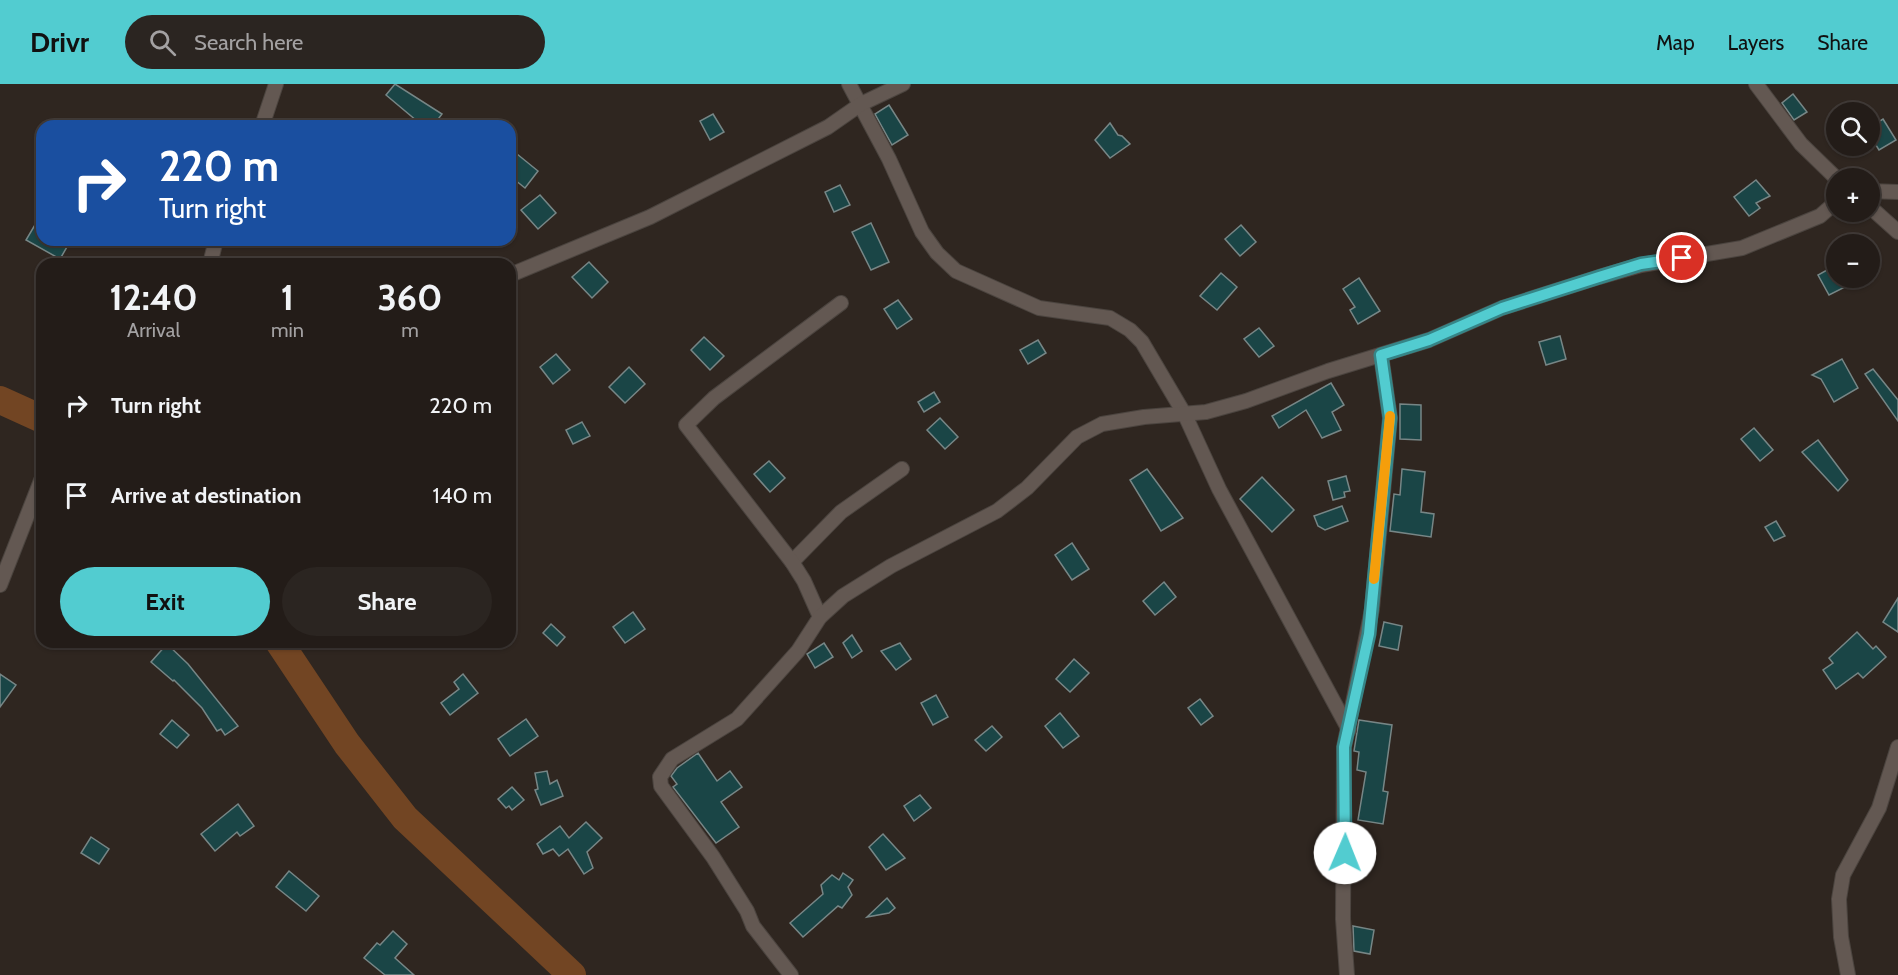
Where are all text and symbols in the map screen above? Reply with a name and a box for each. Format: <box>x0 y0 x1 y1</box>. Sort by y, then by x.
search box <box>125 15 545 69</box>
text: Drivr <box>30 25 89 59</box>
icon: search <box>146 26 179 59</box>
text: Search here <box>194 29 303 56</box>
text: Map <box>1656 30 1695 55</box>
text: Layers <box>1728 30 1784 55</box>
text: Share <box>1817 30 1868 55</box>
map controls <box>1826 102 1880 288</box>
button: search <box>1826 102 1880 156</box>
text: 220 m <box>159 140 279 192</box>
icon: right <box>60 144 138 222</box>
button: + <box>1826 168 1880 222</box>
text: Turn right <box>159 192 266 225</box>
pin <box>1656 232 1707 283</box>
button: − <box>1826 234 1880 288</box>
icon: arrive <box>1665 241 1698 274</box>
text: 12:40 <box>109 275 198 319</box>
text: 1 <box>281 275 294 319</box>
text: 360 <box>377 275 443 319</box>
text: Arrival <box>127 318 180 342</box>
text: min <box>271 318 304 342</box>
text: m <box>401 318 419 342</box>
icon: right <box>60 389 93 422</box>
text: Turn right <box>111 392 201 419</box>
text: 220 m <box>429 392 492 419</box>
icon: arrive <box>60 479 93 512</box>
text: Arrive at destination <box>111 482 301 509</box>
text: 140 m <box>433 482 492 509</box>
button: Exit <box>60 567 270 636</box>
button: Share <box>282 567 492 636</box>
position arrow <box>1313 821 1377 885</box>

